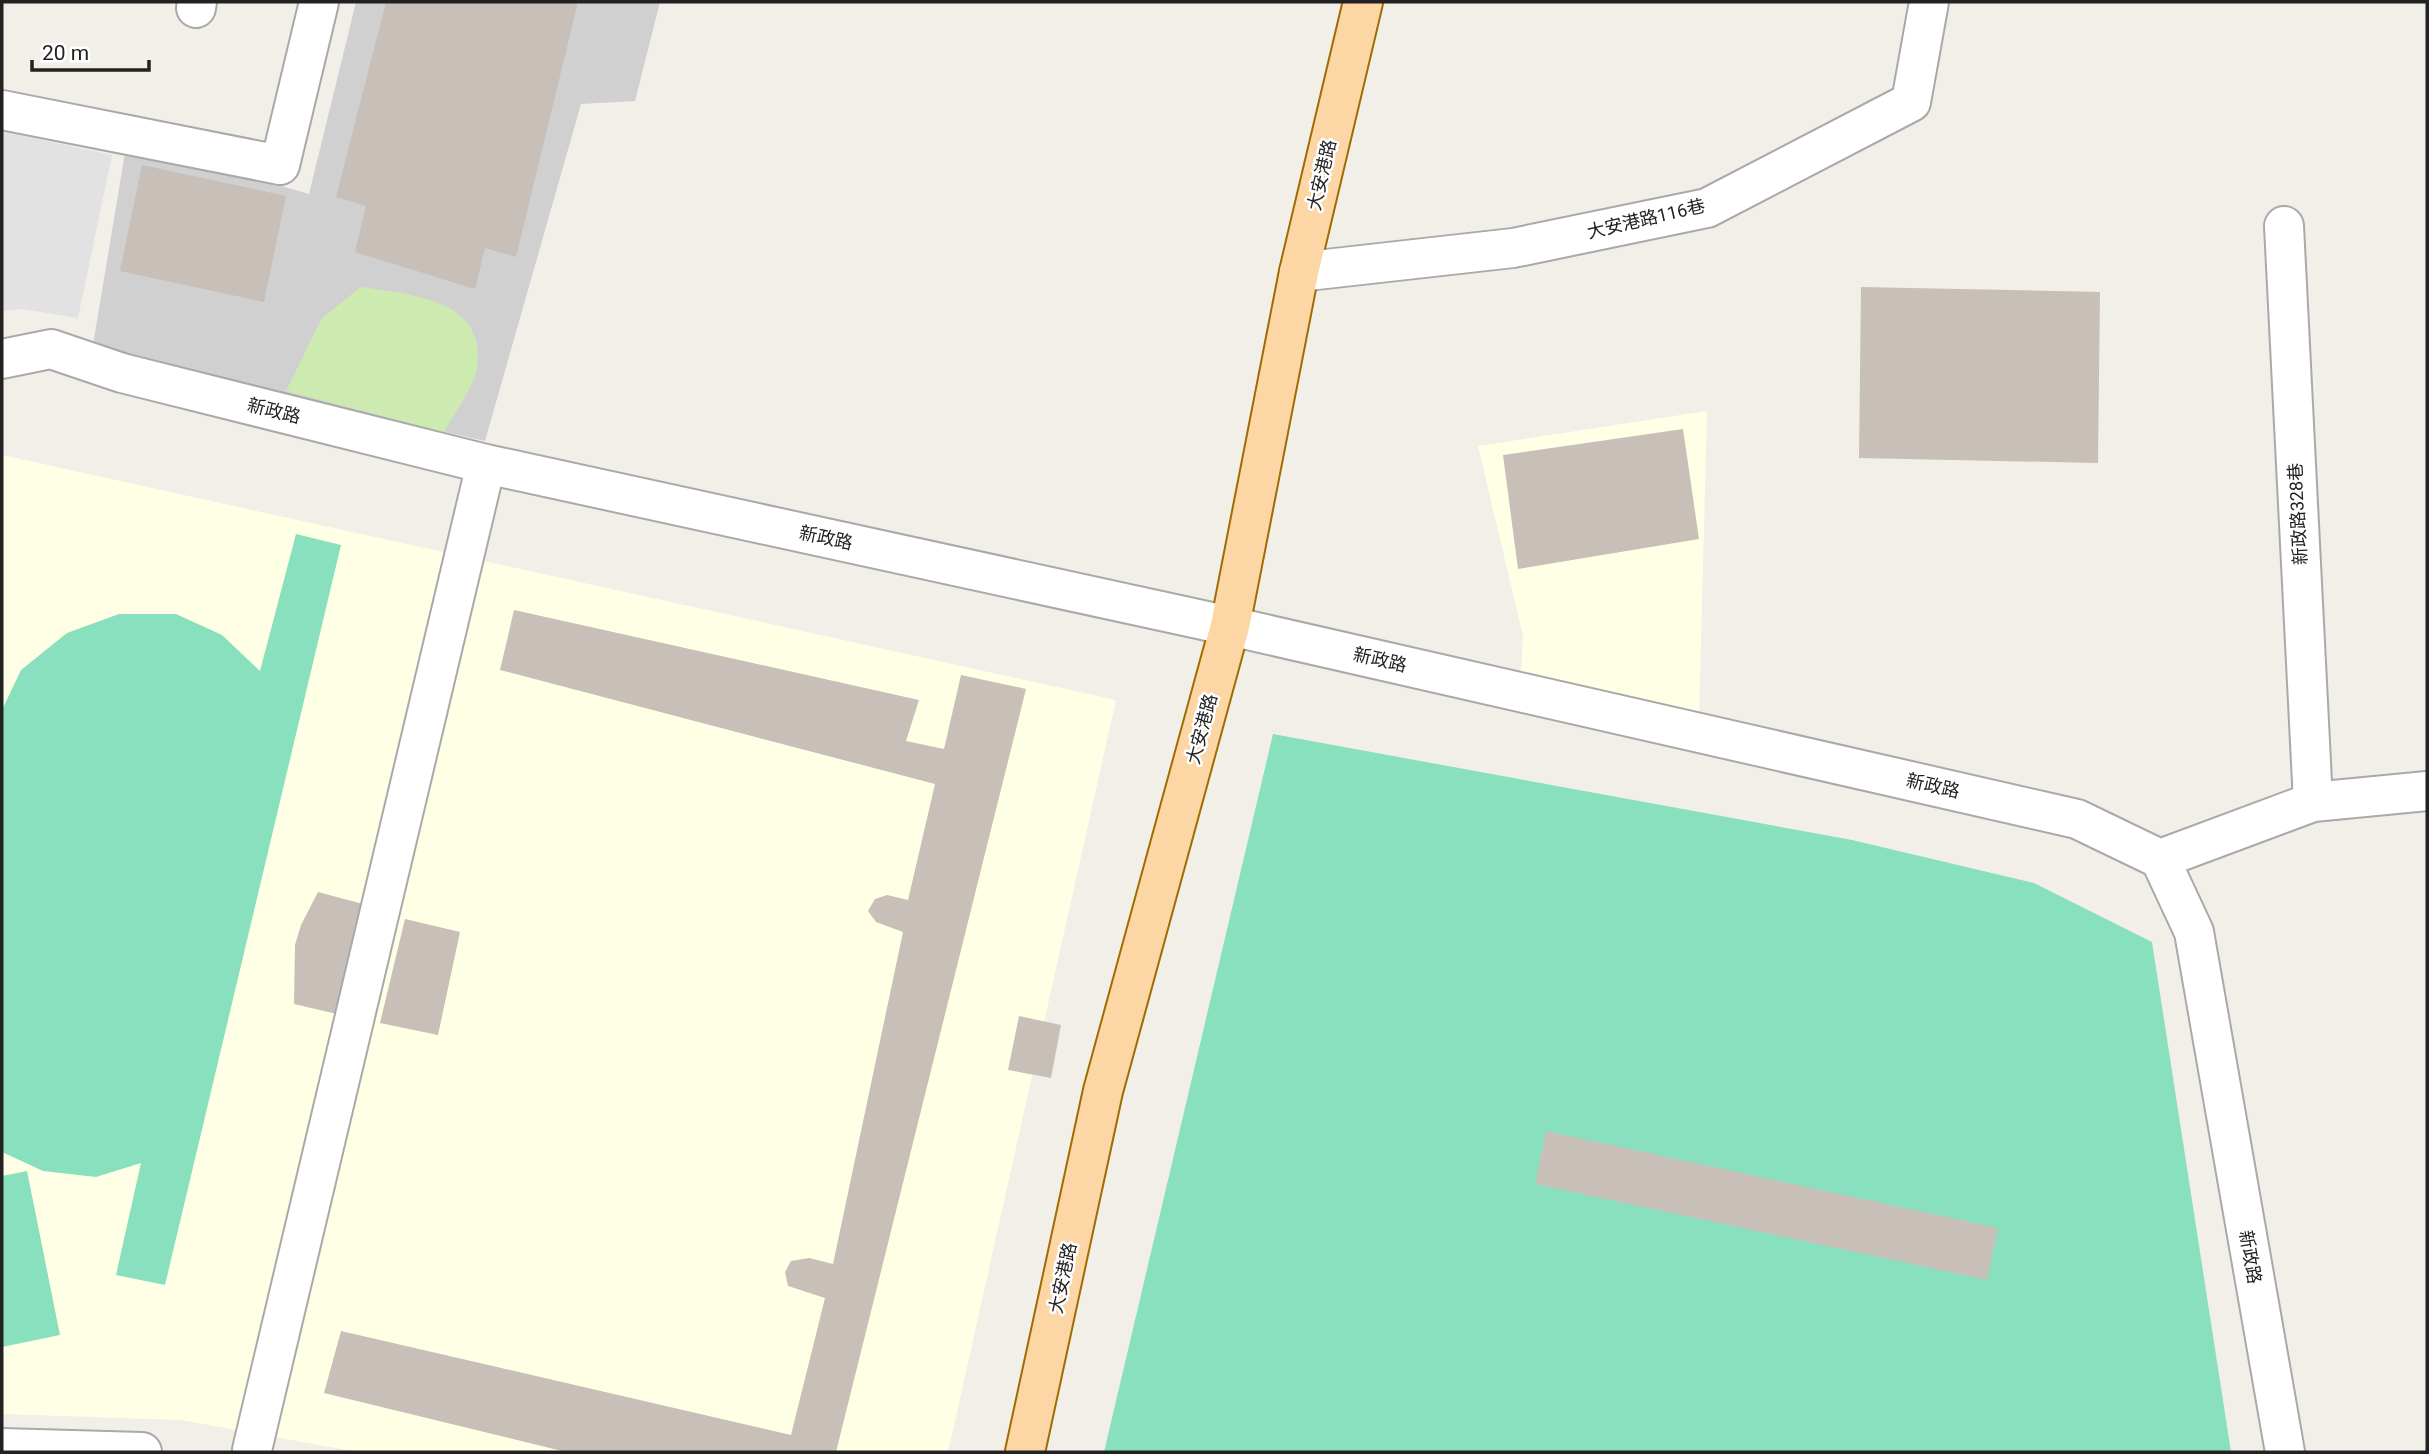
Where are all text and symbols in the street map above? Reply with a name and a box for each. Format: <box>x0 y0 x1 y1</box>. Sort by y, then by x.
scale bar <box>32 28 149 72</box>
text: 20 m <box>42 41 89 65</box>
street label: 大安港路 <box>1303 137 1340 212</box>
street label: 大安港路116巷 <box>1585 195 1707 242</box>
street label: 新政路 <box>245 394 303 427</box>
street label: 新政路328巷 <box>2284 462 2311 566</box>
street label: 新政路 <box>798 522 855 553</box>
street label: 新政路 <box>1351 643 1409 676</box>
street label: 大安港路 <box>1182 691 1221 766</box>
street label: 新政路 <box>1904 769 1962 802</box>
street label: 新政路 <box>2235 1229 2266 1285</box>
street label: 大安港路 <box>1045 1240 1080 1315</box>

